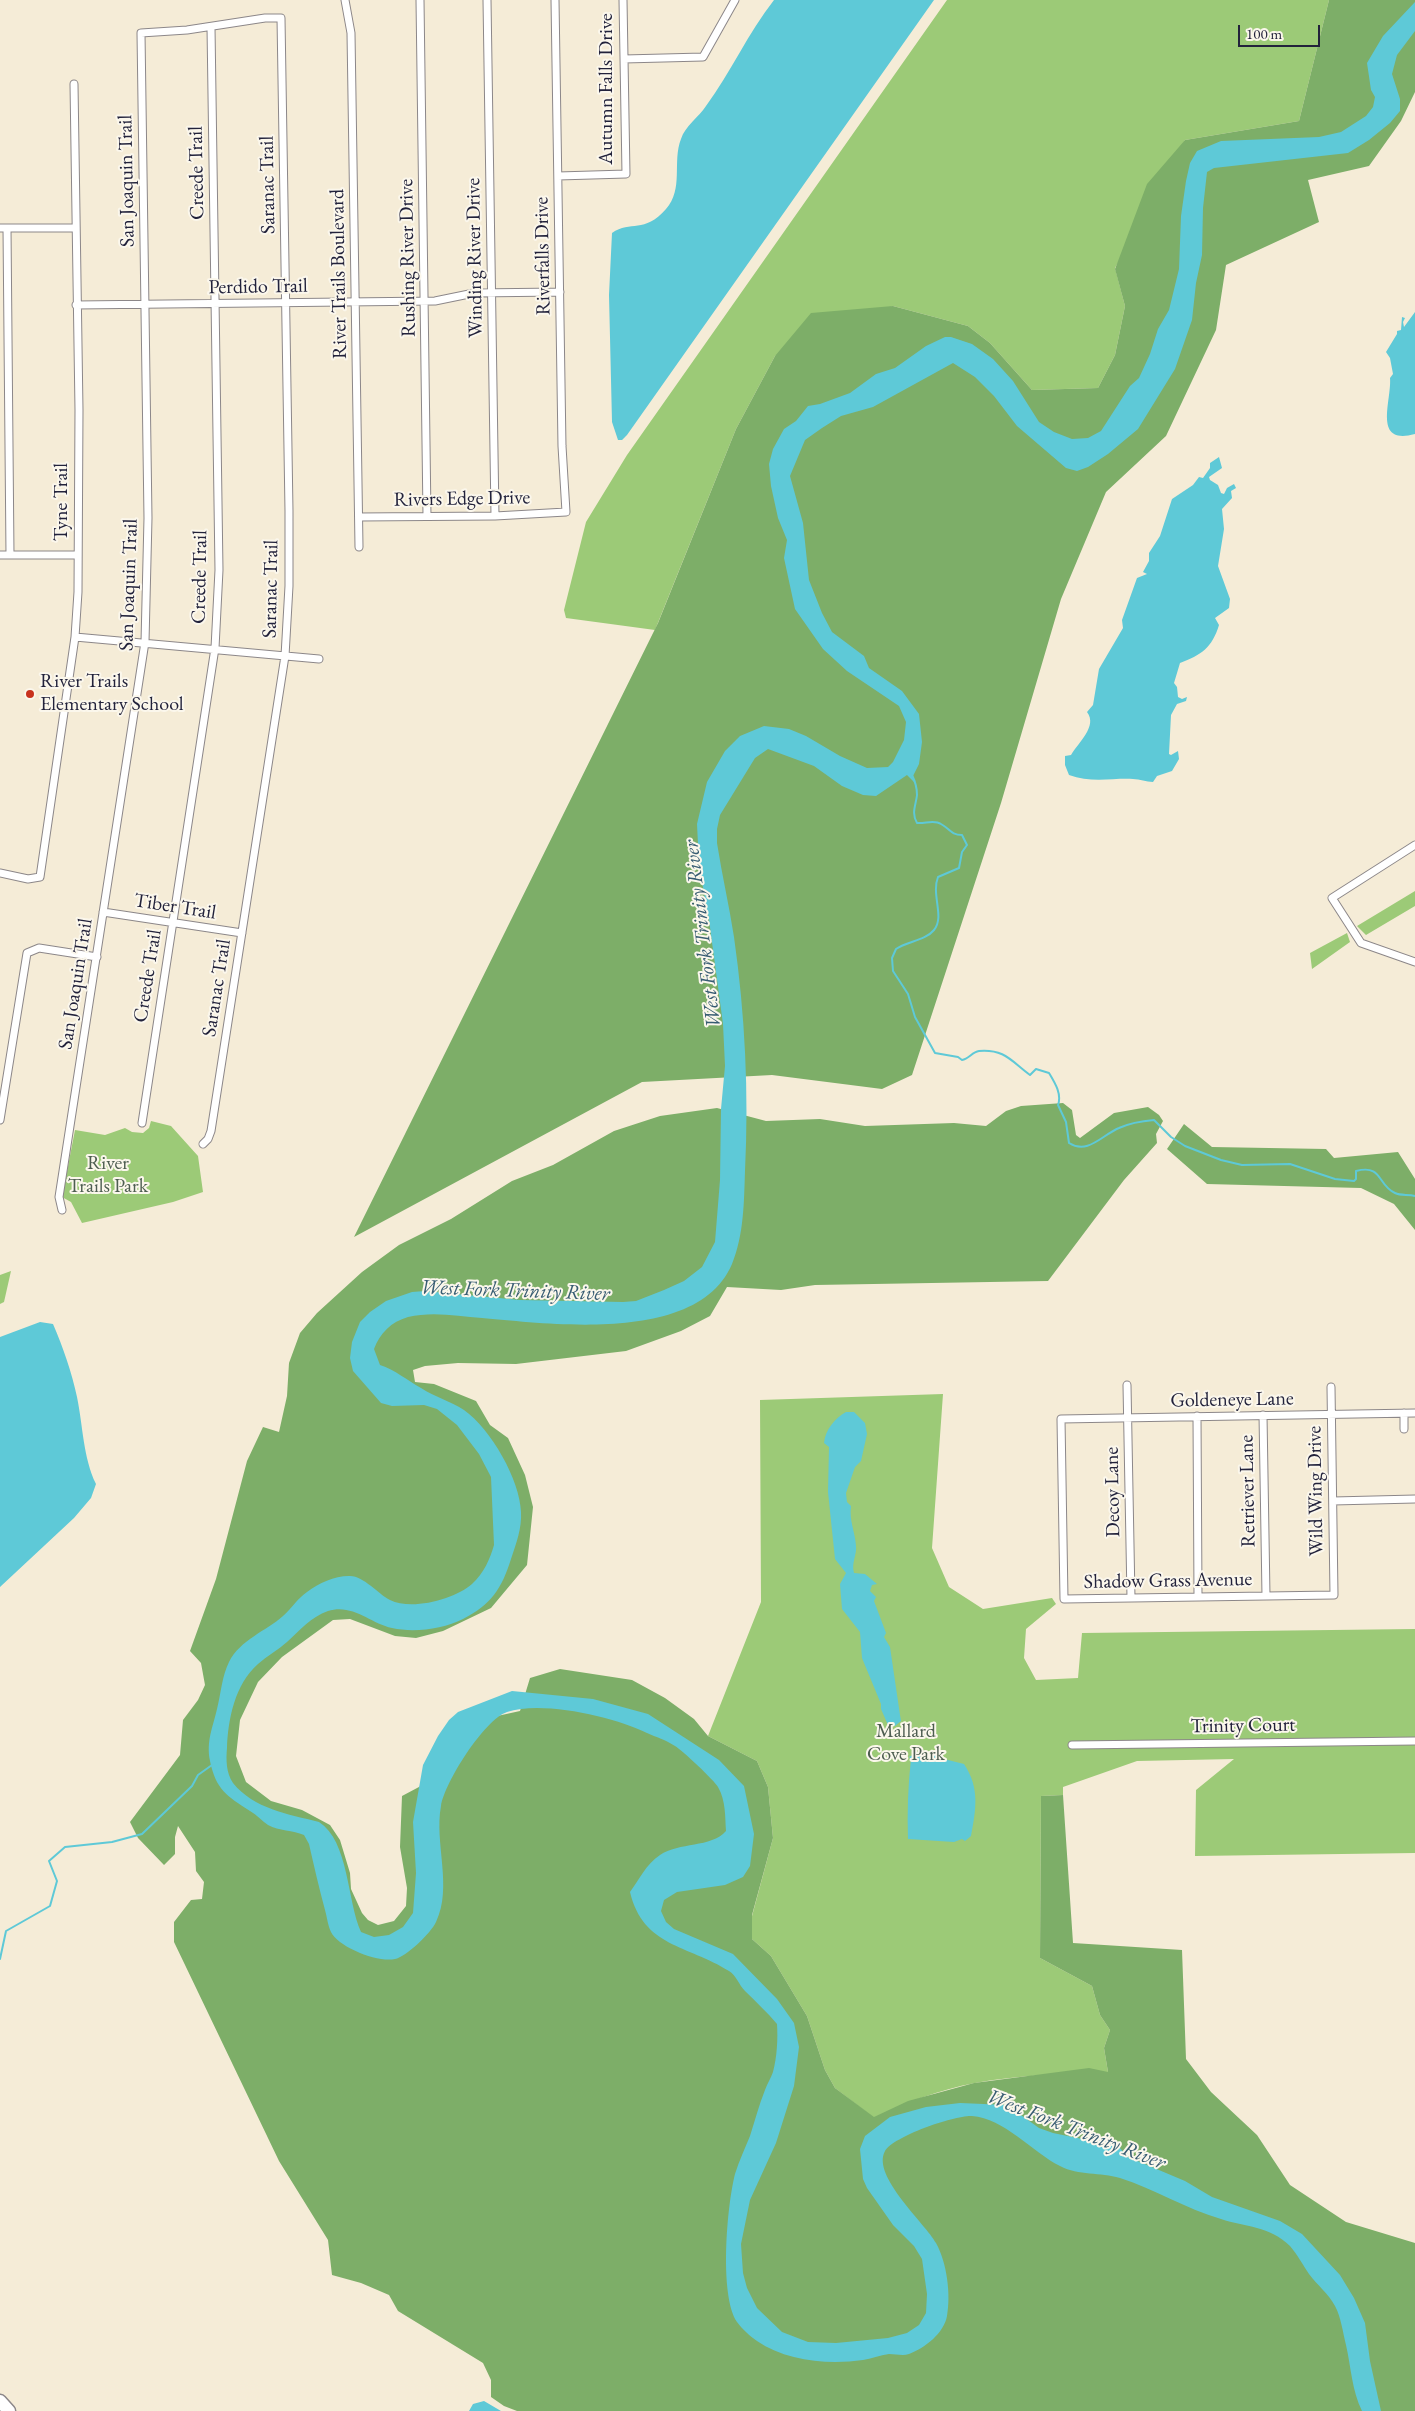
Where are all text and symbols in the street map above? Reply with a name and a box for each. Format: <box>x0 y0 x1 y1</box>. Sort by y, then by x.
street label: Autumn Falls Drive <box>595 13 619 165</box>
scale bar <box>1240 15 1322 47</box>
text: 100 m <box>1246 24 1282 43</box>
street label: San Joaquin Trail <box>114 115 140 247</box>
street label: Creede Trail <box>184 126 210 220</box>
street label: Saranac Trail <box>255 136 281 234</box>
street label: Winding River Drive <box>462 178 488 338</box>
street label: Rushing River Drive <box>395 179 421 337</box>
street label: River Trails Boulevard <box>326 189 352 359</box>
street label: Riverfalls Drive <box>530 197 556 315</box>
street label: Perdido Trail <box>208 274 308 300</box>
street label: Tyne Trail <box>50 463 74 541</box>
street label: Rivers Edge Drive <box>394 486 530 512</box>
street label: San Joaquin Trail <box>115 518 143 652</box>
street label: Creede Trail <box>187 530 213 624</box>
street label: Saranac Trail <box>258 540 284 638</box>
place label: River Trails Elementary School <box>40 670 184 717</box>
marker: River Trails Elementary School <box>24 688 36 700</box>
water label: West Fork Trinity River <box>679 838 727 1030</box>
street label: Tiber Trail <box>132 889 218 925</box>
street label: San Joaquin Trail <box>54 917 98 1051</box>
street label: Creede Trail <box>129 928 167 1024</box>
street label: Saranac Trail <box>197 938 237 1038</box>
park label: River Trails Park <box>68 1152 148 1199</box>
water label: West Fork Trinity River <box>420 1275 610 1307</box>
street label: Goldeneye Lane <box>1170 1387 1294 1413</box>
street label: Wild Wing Drive <box>1303 1426 1329 1556</box>
street label: Retriever Lane <box>1235 1435 1261 1547</box>
street label: Decoy Lane <box>1100 1446 1126 1538</box>
street label: Shadow Grass Avenue <box>1084 1568 1252 1594</box>
street label: Trinity Court <box>1190 1713 1296 1739</box>
park label: Mallard Cove Park <box>867 1720 945 1767</box>
water label: West Fork Trinity River <box>983 2084 1169 2176</box>

